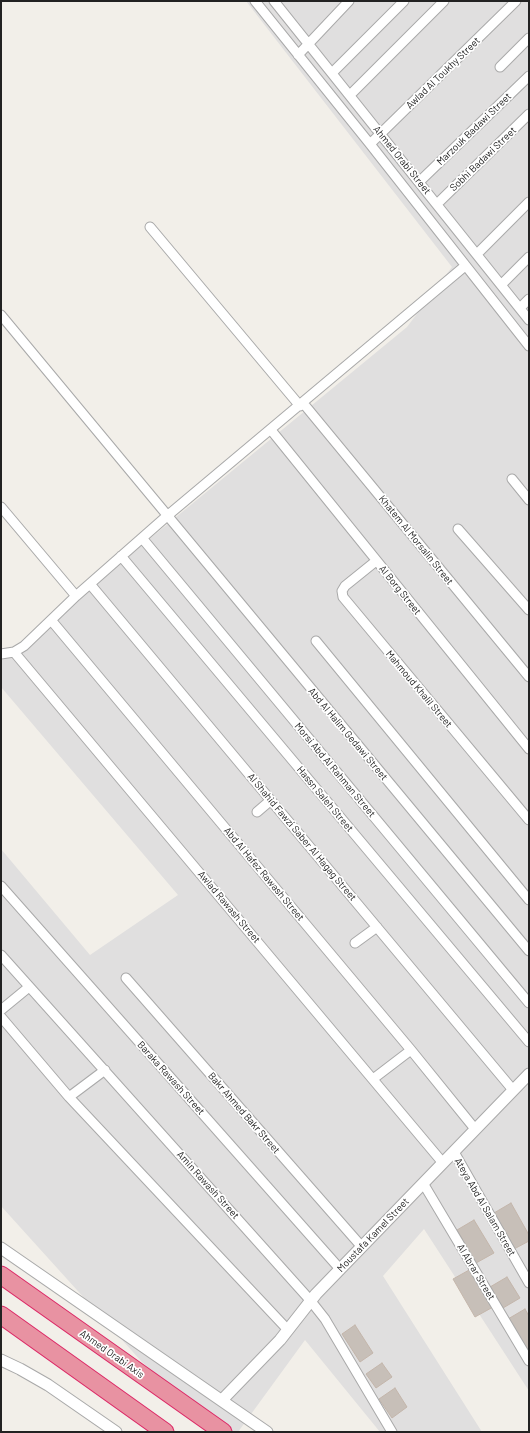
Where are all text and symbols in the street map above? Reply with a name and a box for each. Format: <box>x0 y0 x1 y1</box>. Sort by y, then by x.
street label: Awlad Al Toukhy Street <box>403 35 483 111</box>
street label: Marzouk Badawi Street <box>434 90 514 168</box>
street label: Ahmed Orabi Street <box>371 123 433 197</box>
street label: Sobhi Badawi Street <box>447 124 519 194</box>
street label: Khatem Al Morsalin Street <box>376 493 456 587</box>
street label: Al Borg Street <box>376 563 424 617</box>
street label: Mahmoud Khalil Street <box>383 648 455 730</box>
street label: Abd Al Halim Gedawi Street <box>306 685 390 783</box>
street label: Morsi Abd Al Rahman Street <box>292 720 378 820</box>
street label: Hassn Saleh Street <box>294 764 356 834</box>
street label: Al Shahid Fawzi Saber Al Hagag Street <box>245 771 359 903</box>
street label: Abd Al Hafez Rawash Street <box>221 825 307 923</box>
street label: Awlad Rawash Street <box>195 868 263 946</box>
street label: Baraka Rawash Street <box>135 1039 207 1117</box>
street label: Bakr Ahmed Bakr Street <box>205 1070 283 1156</box>
street label: Amin Rawash Street <box>174 1149 242 1221</box>
street label: Ateya Abd Al Salam Street <box>452 1156 518 1258</box>
street label: Moustafa Kamel Street <box>335 1195 411 1275</box>
street label: Al Abrar Street <box>454 1242 498 1302</box>
street label: Ahmed Orabi Axis <box>78 1327 146 1381</box>

